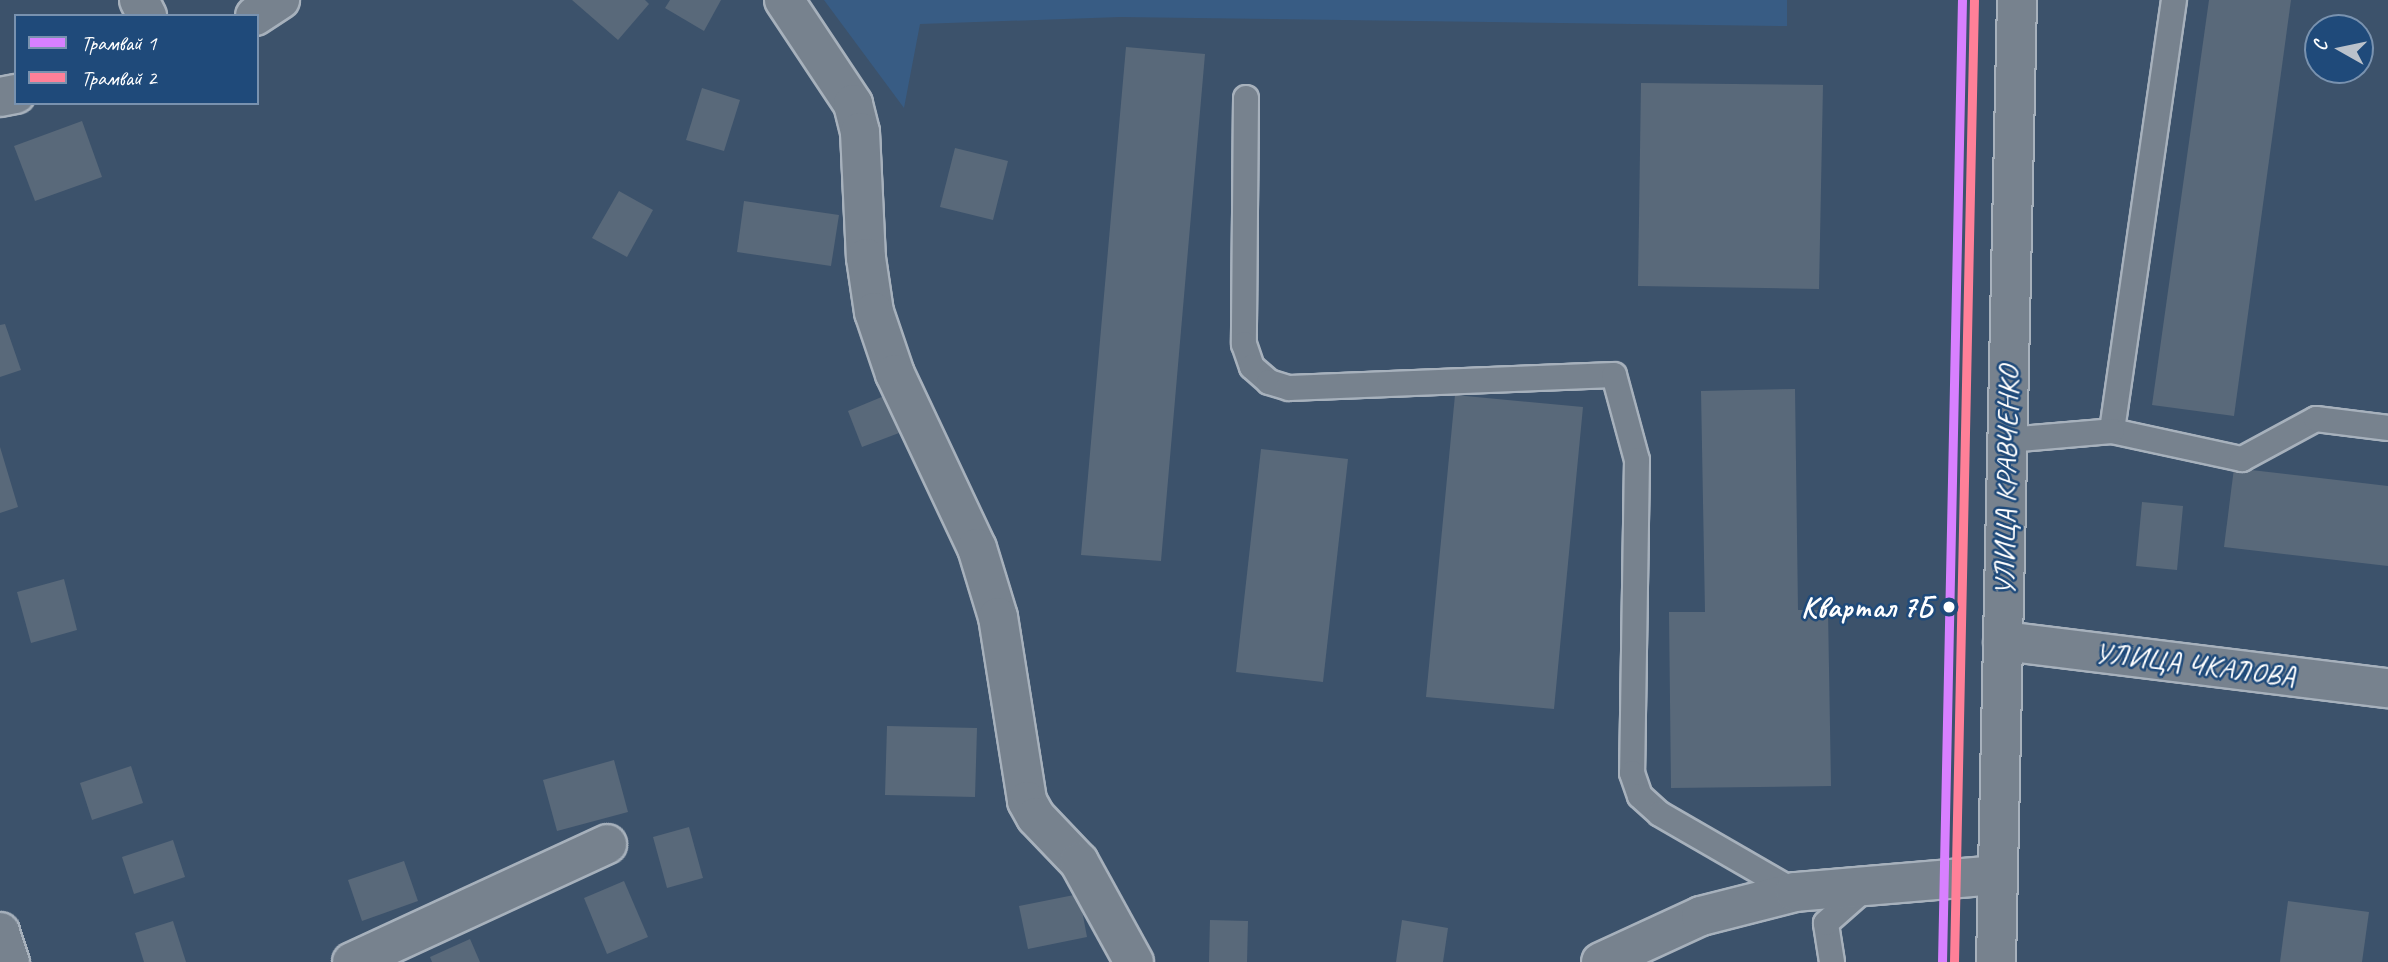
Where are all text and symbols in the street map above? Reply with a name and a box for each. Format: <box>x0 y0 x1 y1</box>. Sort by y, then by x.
legend <box>14 14 259 105</box>
north arrow <box>2304 14 2374 84</box>
text: Трамвай 1 <box>81 30 156 56</box>
text: С <box>2308 40 2333 53</box>
text: Трамвай 2 <box>81 65 156 91</box>
street label: УЛИЦА КРАВЧЕНКО <box>1986 365 2026 597</box>
place label: Квартал 7Б <box>1801 589 1932 625</box>
marker: Квартал 7Б <box>1938 596 1960 618</box>
street label: УЛИЦА ЧКАЛОВА <box>2092 634 2298 694</box>

